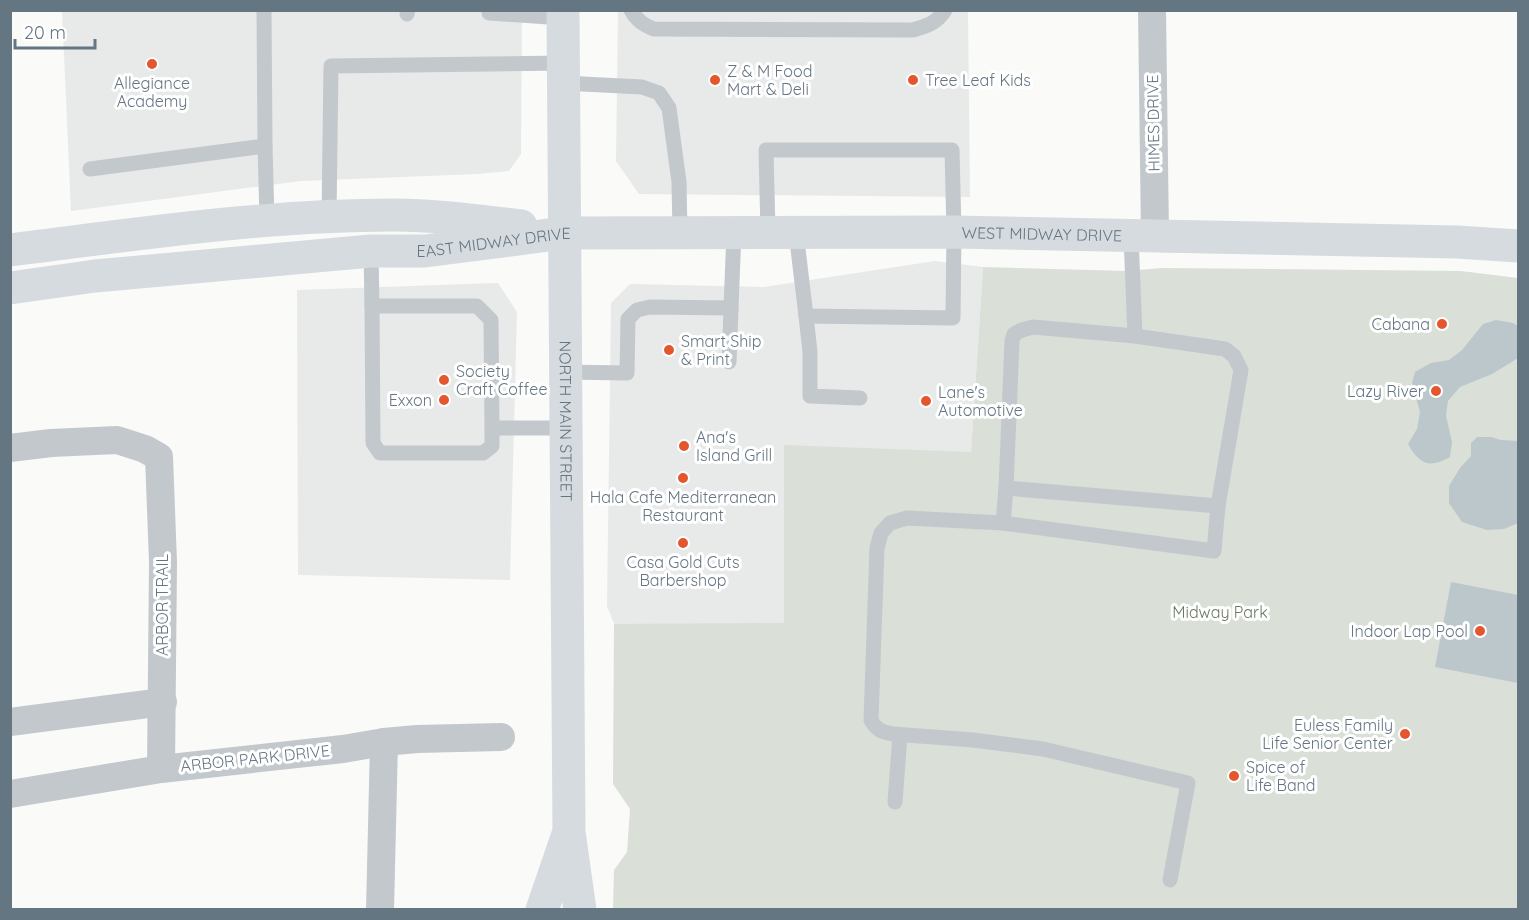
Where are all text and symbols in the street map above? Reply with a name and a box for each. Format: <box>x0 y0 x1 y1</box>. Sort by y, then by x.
scale bar <box>15 12 94 50</box>
text: 20 m <box>24 21 66 44</box>
marker: Allegiance Academy <box>145 57 159 71</box>
place label: Z & M Food Mart & Deli <box>727 61 812 99</box>
place label: Tree Leaf Kids <box>925 70 1031 90</box>
place label: Allegiance Academy <box>114 73 190 111</box>
marker: Z & M Food Mart & Deli <box>708 73 722 87</box>
marker: Tree Leaf Kids <box>906 73 920 87</box>
street label: HIMES DRIVE <box>1142 74 1164 172</box>
street label: WEST MIDWAY DRIVE <box>961 222 1122 245</box>
street label: EAST MIDWAY DRIVE <box>416 223 571 261</box>
place label: Cabana <box>1372 314 1430 334</box>
marker: Cabana <box>1435 317 1449 331</box>
place label: Smart Ship & Print <box>681 331 761 369</box>
street label: NORTH MAIN STREET <box>555 340 577 502</box>
marker: Smart Ship & Print <box>662 343 676 357</box>
place label: Society Craft Coffee <box>456 361 547 399</box>
marker: Society Craft Coffee <box>437 373 451 387</box>
place label: Lazy River <box>1347 381 1424 401</box>
place label: Lane's Automotive <box>938 382 1023 420</box>
marker: Lazy River <box>1429 384 1443 398</box>
place label: Exxon <box>389 390 432 410</box>
marker: Exxon <box>437 393 451 407</box>
marker: Lane's Automotive <box>919 394 933 408</box>
place label: Ana's Island Grill <box>696 427 772 465</box>
marker: Ana's Island Grill <box>677 439 691 453</box>
marker: Hala Cafe Mediterranean Restaurant <box>676 471 690 485</box>
place label: Hala Cafe Mediterranean Restaurant <box>590 487 776 525</box>
marker: Casa Gold Cuts Barbershop <box>676 536 690 550</box>
place label: Casa Gold Cuts Barbershop <box>626 552 740 590</box>
street label: ARBOR TRAIL <box>152 553 172 656</box>
park label: Midway Park <box>1172 602 1268 622</box>
place label: Indoor Lap Pool <box>1351 621 1468 641</box>
marker: Indoor Lap Pool <box>1473 624 1487 638</box>
place label: Euless Family Life Senior Center <box>1262 715 1393 753</box>
marker: Euless Family Life Senior Center <box>1398 727 1412 741</box>
street label: ARBOR PARK DRIVE <box>179 740 331 776</box>
place label: Spice of Life Band <box>1246 757 1316 795</box>
marker: Spice of Life Band <box>1227 769 1241 783</box>

